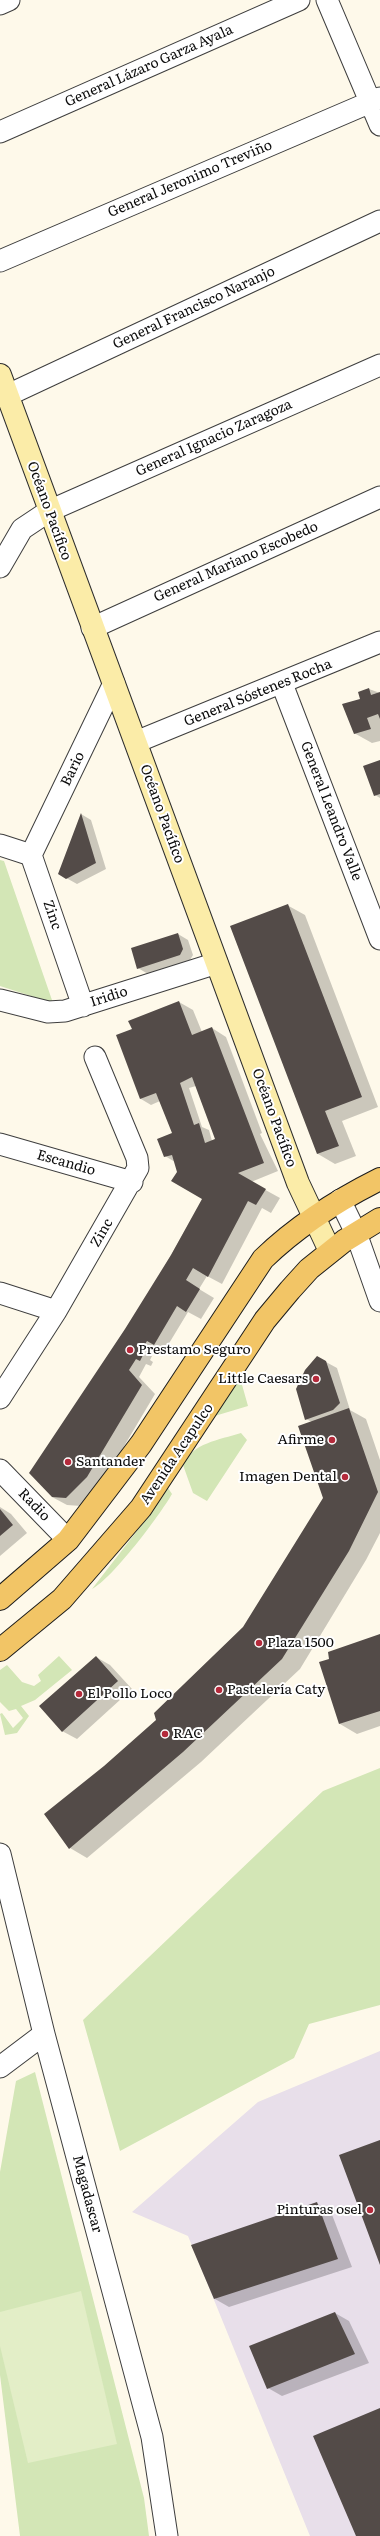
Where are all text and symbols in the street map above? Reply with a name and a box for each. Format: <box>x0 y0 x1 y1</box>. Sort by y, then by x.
street label: General Lázaro Garza Ayala <box>62 21 236 111</box>
street label: General Jeronimo Treviño <box>105 137 275 221</box>
street label: General Francisco Naranjo <box>110 263 278 353</box>
street label: General Ignacio Zaragoza <box>133 396 295 480</box>
street label: Océano Pacífico <box>23 459 75 563</box>
street label: General Mariano Escobedo <box>151 518 321 606</box>
street label: General Sóstenes Rocha <box>182 656 334 730</box>
street label: General Leandro Valle <box>297 739 365 883</box>
street label: Bario <box>58 749 88 789</box>
street label: Océano Pacífico <box>136 762 188 866</box>
street label: Zinc <box>39 898 65 932</box>
street label: Iridio <box>88 983 130 1011</box>
street label: Océano Pacífico <box>248 1066 300 1170</box>
street label: Escandio <box>35 1147 97 1179</box>
street label: Zinc <box>87 1216 117 1250</box>
place label: Prestamo Seguro <box>138 1342 251 1358</box>
marker: Prestamo Seguro <box>125 1345 135 1355</box>
place label: Little Caesars <box>218 1371 308 1387</box>
marker: Little Caesars <box>311 1374 321 1384</box>
street label: Avenida Acapulco <box>137 1400 217 1508</box>
place label: Afirme <box>277 1432 324 1448</box>
marker: Afirme <box>327 1435 337 1445</box>
place label: Santander <box>76 1454 145 1470</box>
marker: Santander <box>63 1457 73 1467</box>
place label: Imagen Dental <box>239 1469 337 1485</box>
marker: Imagen Dental <box>340 1472 350 1482</box>
street label: Radio <box>14 1485 54 1525</box>
place label: Plaza 1500 <box>267 1635 334 1651</box>
marker: Plaza 1500 <box>254 1638 264 1648</box>
place label: Pastelería Caty <box>227 1682 325 1698</box>
marker: Pastelería Caty <box>214 1685 224 1695</box>
place label: El Pollo Loco <box>87 1686 172 1702</box>
marker: El Pollo Loco <box>74 1689 84 1699</box>
place label: RAC <box>173 1726 203 1742</box>
marker: RAC <box>160 1729 170 1739</box>
street label: Magadascar <box>69 2153 105 2235</box>
place label: Pinturas osel <box>276 2202 362 2218</box>
marker: Pinturas osel <box>365 2205 375 2215</box>

